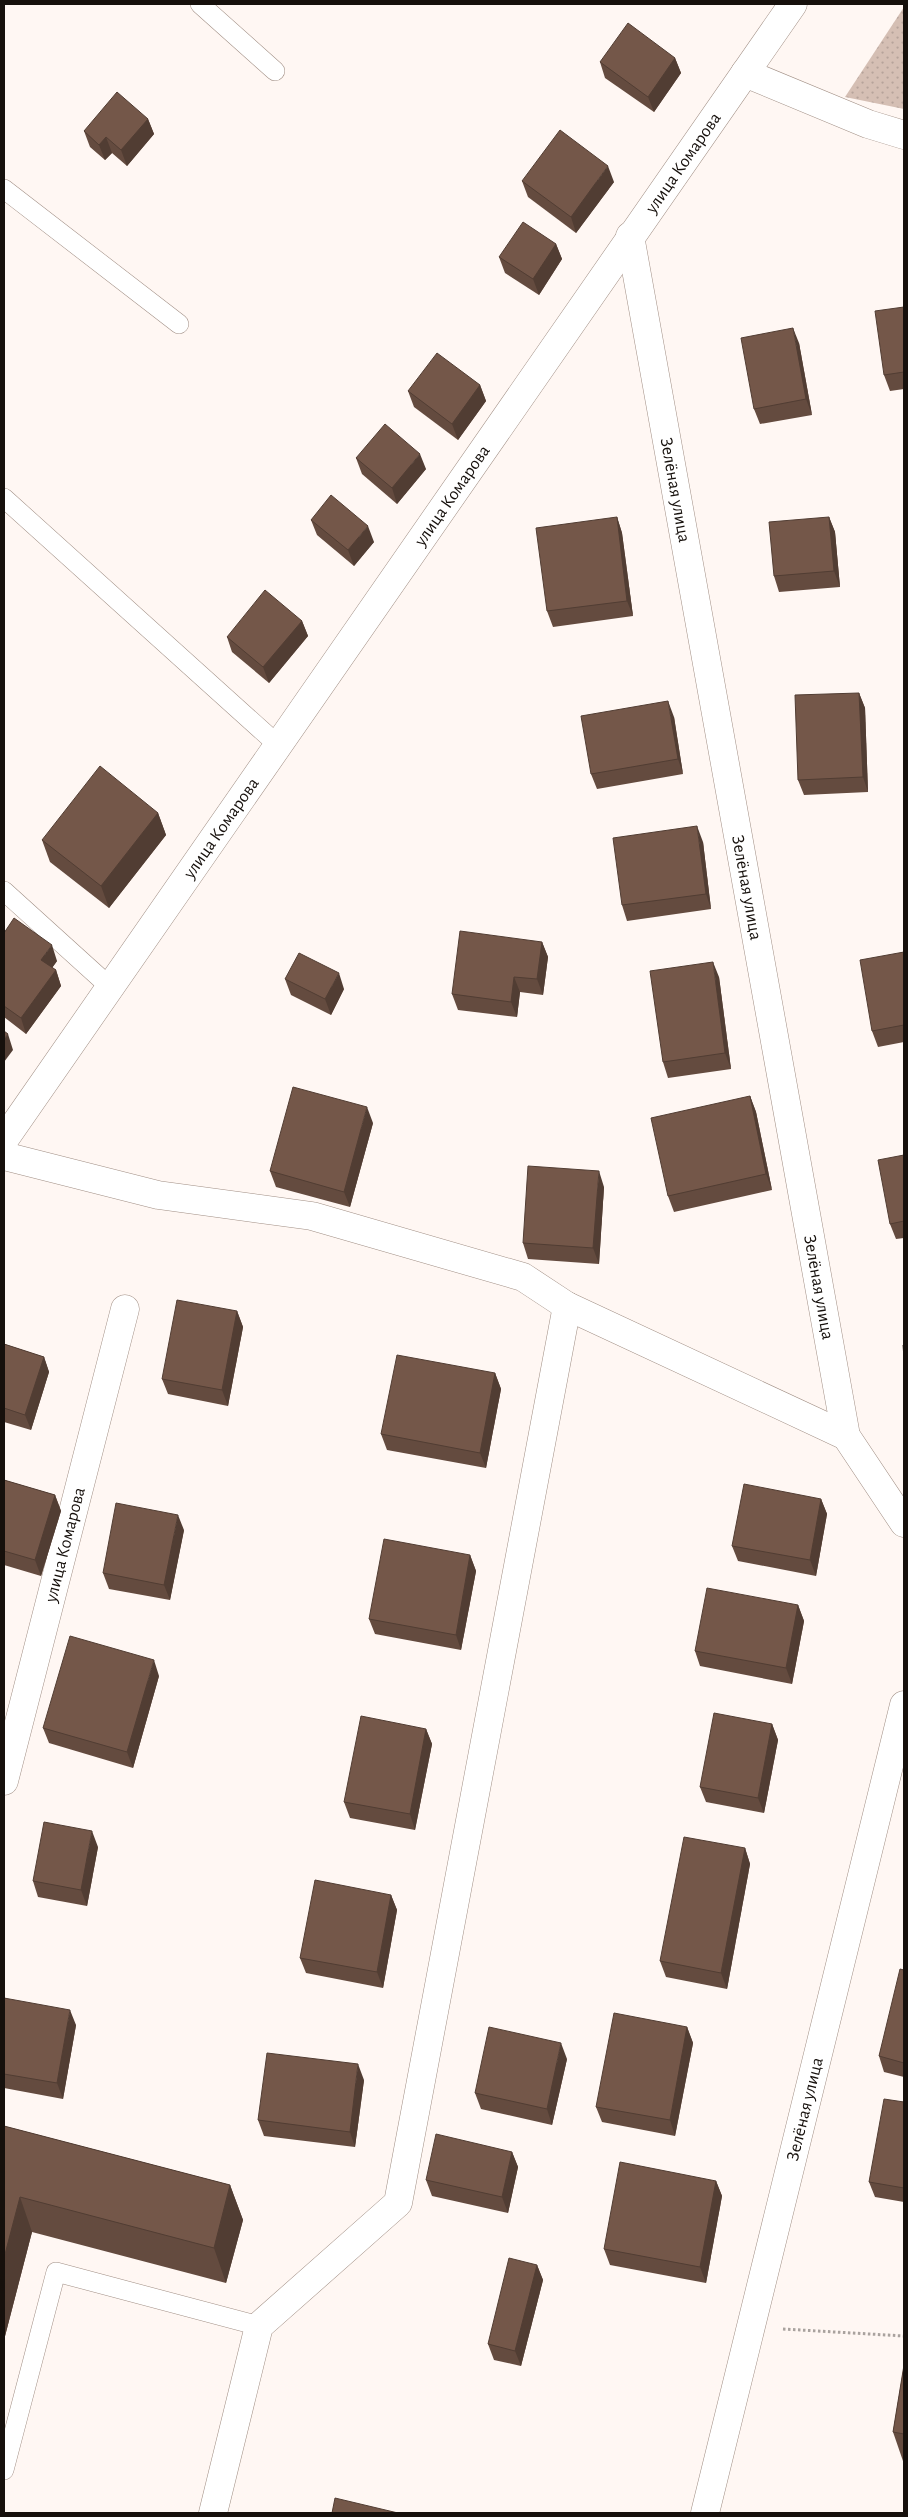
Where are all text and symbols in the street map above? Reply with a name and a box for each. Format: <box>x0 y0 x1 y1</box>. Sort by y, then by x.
street label: улица Комарова <box>642 110 725 218</box>
street label: Зелёная улица <box>656 436 693 544</box>
street label: улица Комарова <box>411 442 494 550</box>
street label: улица Комарова <box>180 775 263 883</box>
street label: Зелёная улица <box>728 834 765 942</box>
street label: Зелёная улица <box>800 1233 836 1341</box>
street label: улица Комарова <box>42 1485 89 1605</box>
street label: Зелёная улица <box>784 2056 827 2163</box>

